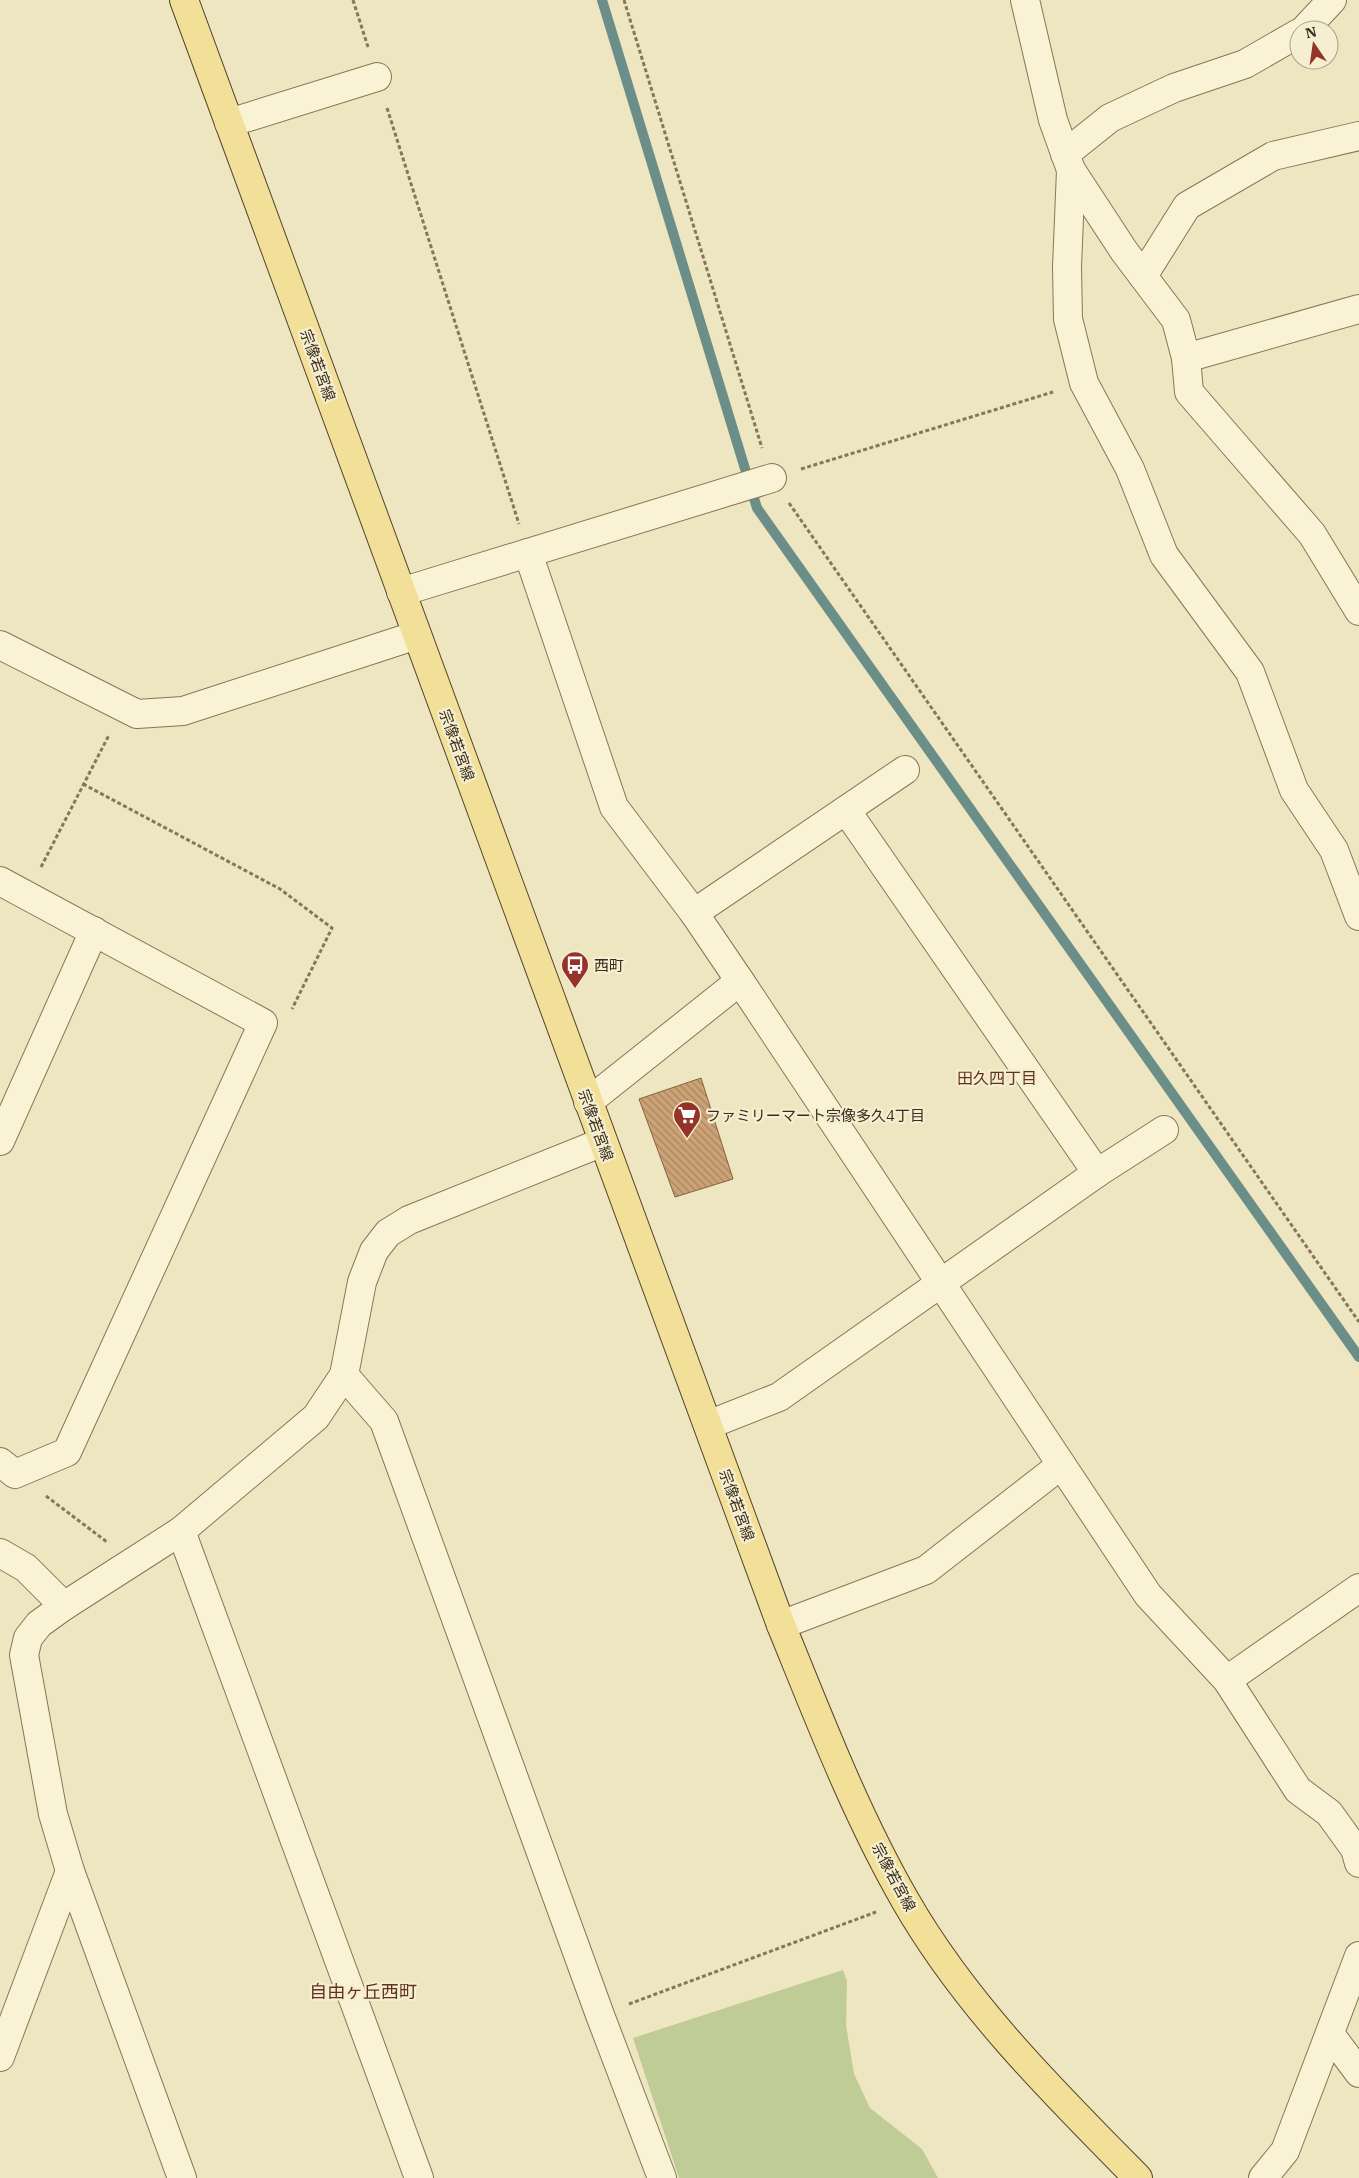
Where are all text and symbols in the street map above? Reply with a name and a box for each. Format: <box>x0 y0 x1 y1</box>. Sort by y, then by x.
north arrow <box>1289 20 1339 70</box>
text: N <box>1304 22 1318 42</box>
street label: 宗像若宮線 <box>296 327 340 403</box>
street label: 宗像若宮線 <box>435 707 479 783</box>
bus stop icon: 西町 <box>560 950 590 989</box>
place label: 西町 <box>594 956 624 975</box>
district label: 田久四丁目 <box>957 1068 1037 1088</box>
street label: 宗像若宮線 <box>574 1087 618 1163</box>
supermarket icon: ファミリーマート宗像多久4丁目 <box>672 1100 702 1139</box>
place label: ファミリーマート宗像多久4丁目 <box>706 1106 925 1125</box>
street label: 宗像若宮線 <box>715 1467 759 1543</box>
street label: 宗像若宮線 <box>868 1839 920 1915</box>
district label: 自由ヶ丘西町 <box>309 1980 417 2003</box>

